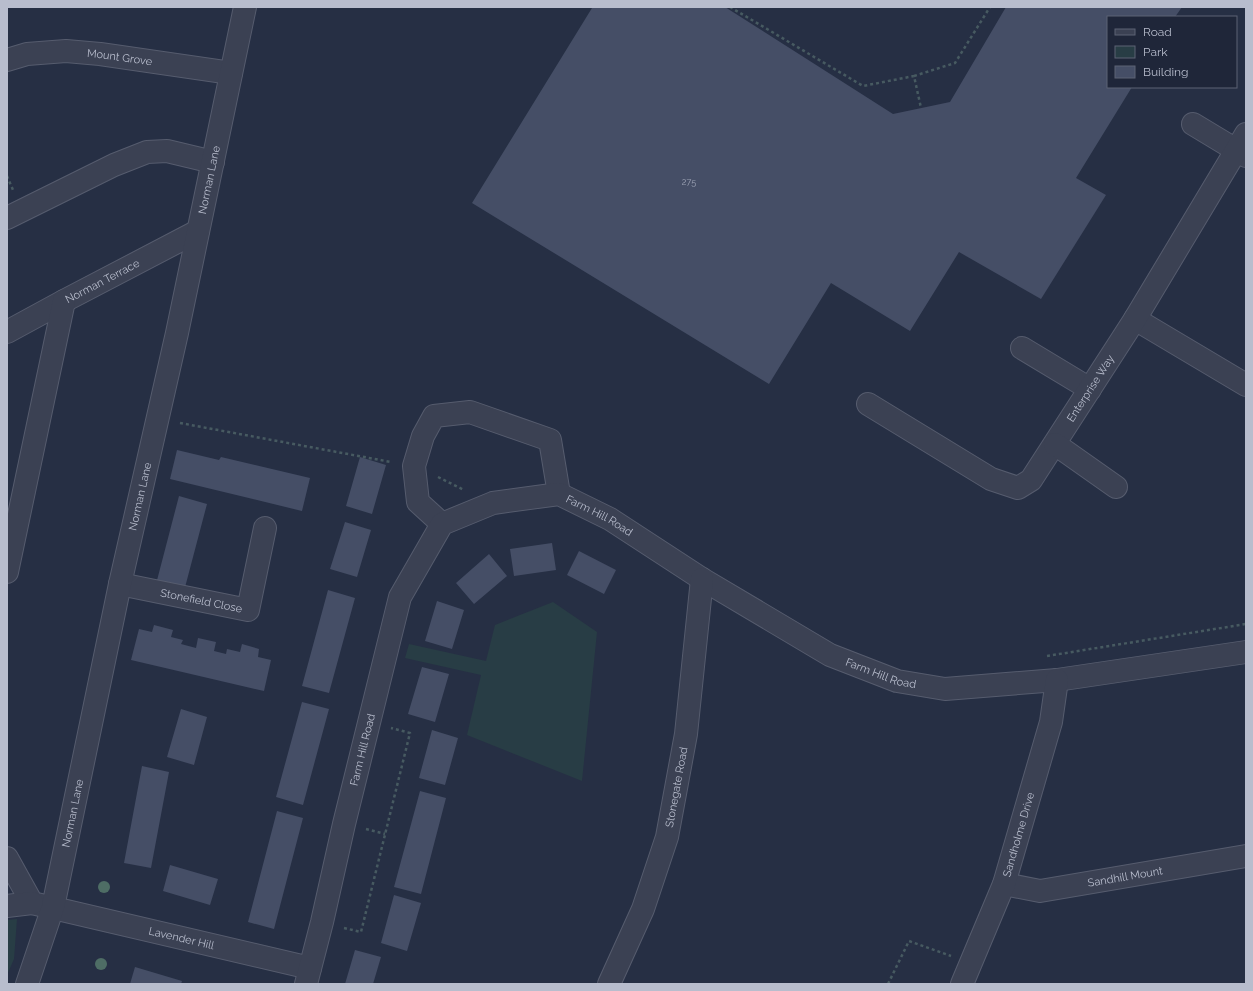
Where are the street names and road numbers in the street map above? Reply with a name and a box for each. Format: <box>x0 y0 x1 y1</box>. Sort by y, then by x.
street label: Mount Grove <box>87 47 154 69</box>
street label: Norman Lane <box>196 144 223 215</box>
street label: Norman Terrace <box>63 256 142 306</box>
street label: Enterprise Way <box>1064 353 1117 424</box>
street label: Norman Lane <box>126 461 155 532</box>
street label: Farm Hill Road <box>564 492 635 539</box>
street label: Stonefield Close <box>159 586 244 616</box>
street label: Farm Hill Road <box>844 656 917 691</box>
street label: Farm Hill Road <box>348 712 378 787</box>
street label: Stonegate Road <box>663 746 691 829</box>
street label: Norman Lane <box>60 778 86 849</box>
street label: Sandholme Drive <box>1000 790 1037 879</box>
street label: Sandhill Mount <box>1087 864 1164 890</box>
street label: Lavender Hill <box>147 924 216 952</box>

